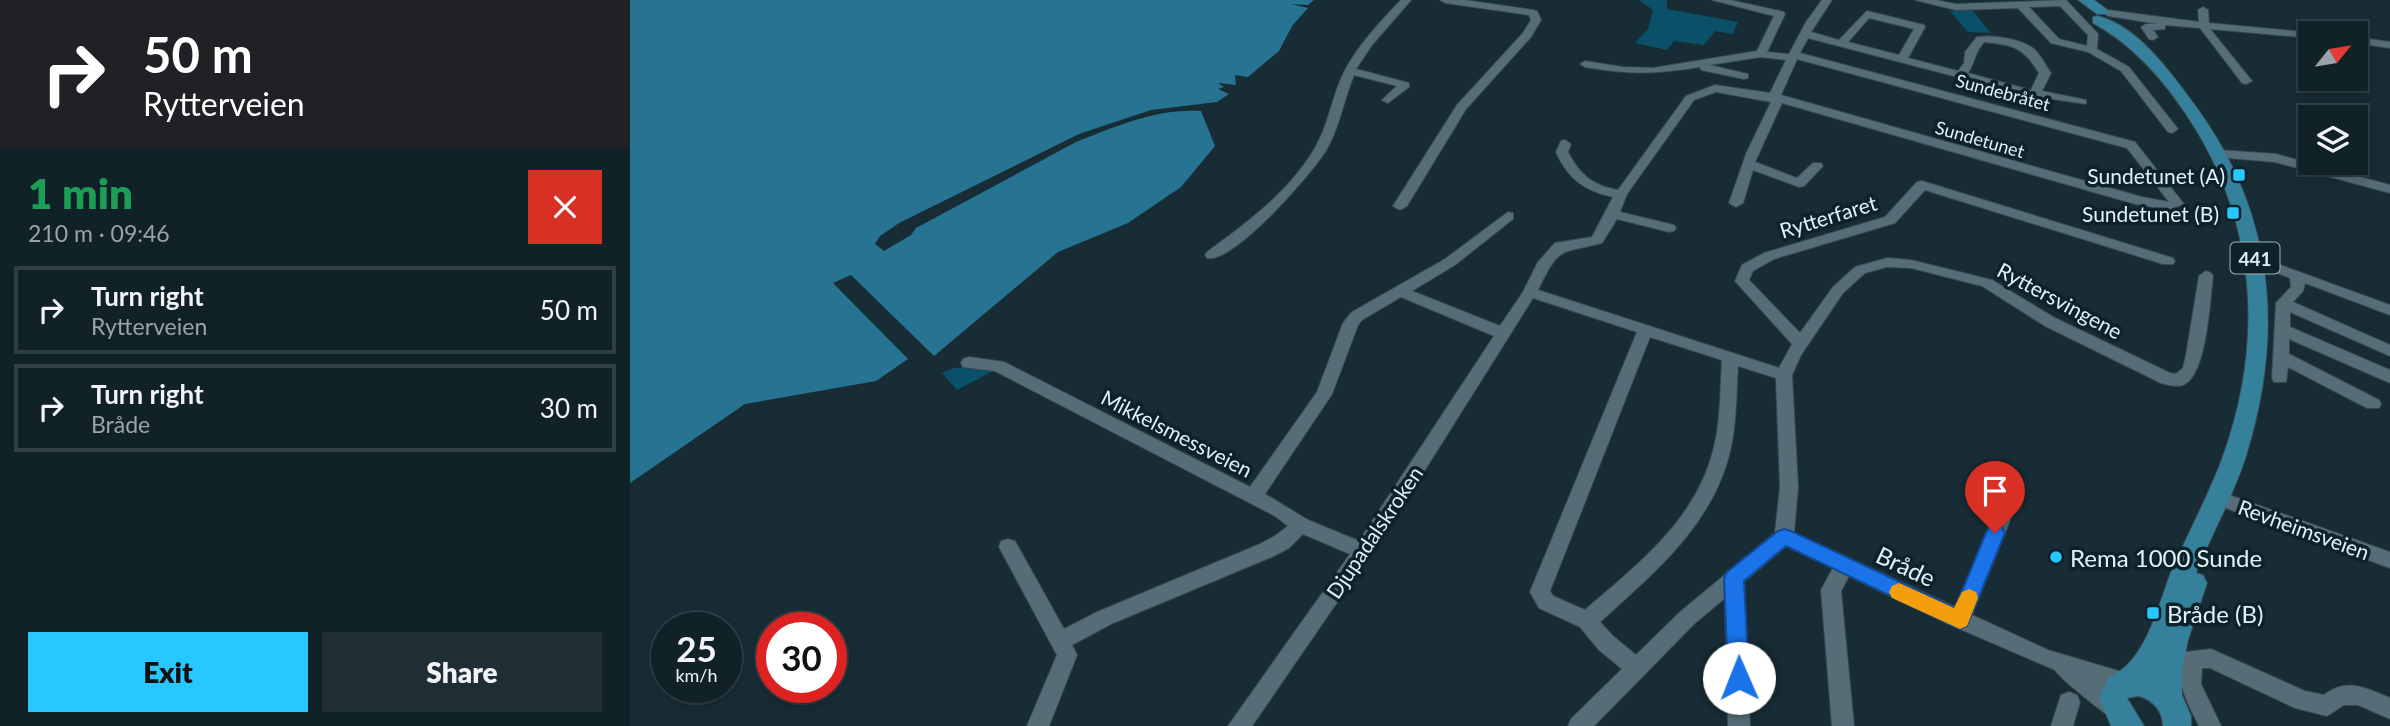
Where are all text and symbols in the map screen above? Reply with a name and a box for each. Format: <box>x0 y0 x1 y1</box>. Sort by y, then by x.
north arrow <box>2298 21 2368 91</box>
map controls <box>2298 21 2368 175</box>
text: 50 m <box>143 25 253 83</box>
icon: right <box>28 28 119 119</box>
street label: Sundebråtet <box>1953 69 2053 115</box>
text: Rytterveien <box>143 84 305 123</box>
button: layers <box>2298 105 2368 175</box>
street label: Sundetunet <box>1933 116 2028 162</box>
place label: Sundetunet (A) <box>2087 163 2225 188</box>
marker: Sundetunet (A) <box>2231 167 2247 183</box>
text: 1 min <box>28 168 133 218</box>
button: close <box>528 170 602 244</box>
street label: Rytterfaret <box>1776 189 1880 243</box>
place label: Sundetunet (B) <box>2082 201 2219 226</box>
marker: Sundetunet (B) <box>2225 205 2241 221</box>
text: 210 m · 09:46 <box>28 219 170 247</box>
road number: 441 <box>2230 242 2280 274</box>
street label: Ryttersvingene <box>1993 257 2127 343</box>
text: Turn right <box>91 280 204 312</box>
icon: right <box>32 291 70 329</box>
text: 50 m <box>540 294 598 326</box>
text: Rytterveien <box>91 312 207 340</box>
text: Turn right <box>91 378 204 410</box>
street label: Mikkelsmessveien <box>1097 384 1257 482</box>
icon: right <box>32 389 70 427</box>
text: 30 m <box>540 392 598 424</box>
text: Bråde <box>91 410 150 438</box>
street label: Djupadalskroken <box>1321 461 1427 603</box>
pin <box>1965 461 2025 533</box>
icon: arrive <box>1976 472 2014 510</box>
street label: Revheimsveien <box>2235 494 2373 564</box>
street label: Bråde <box>1872 540 1940 592</box>
place label: Rema 1000 Sunde <box>2070 543 2262 572</box>
marker: Rema 1000 Sunde <box>2048 549 2064 565</box>
place label: Bråde (B) <box>2167 599 2263 628</box>
marker: Bråde (B) <box>2145 605 2161 621</box>
speed limit sign: 30 <box>756 612 847 703</box>
text: 25 <box>676 627 717 669</box>
button: Exit <box>28 632 308 712</box>
button: Share <box>322 632 602 712</box>
position arrow <box>1702 641 1776 715</box>
text: km/h <box>675 664 718 686</box>

